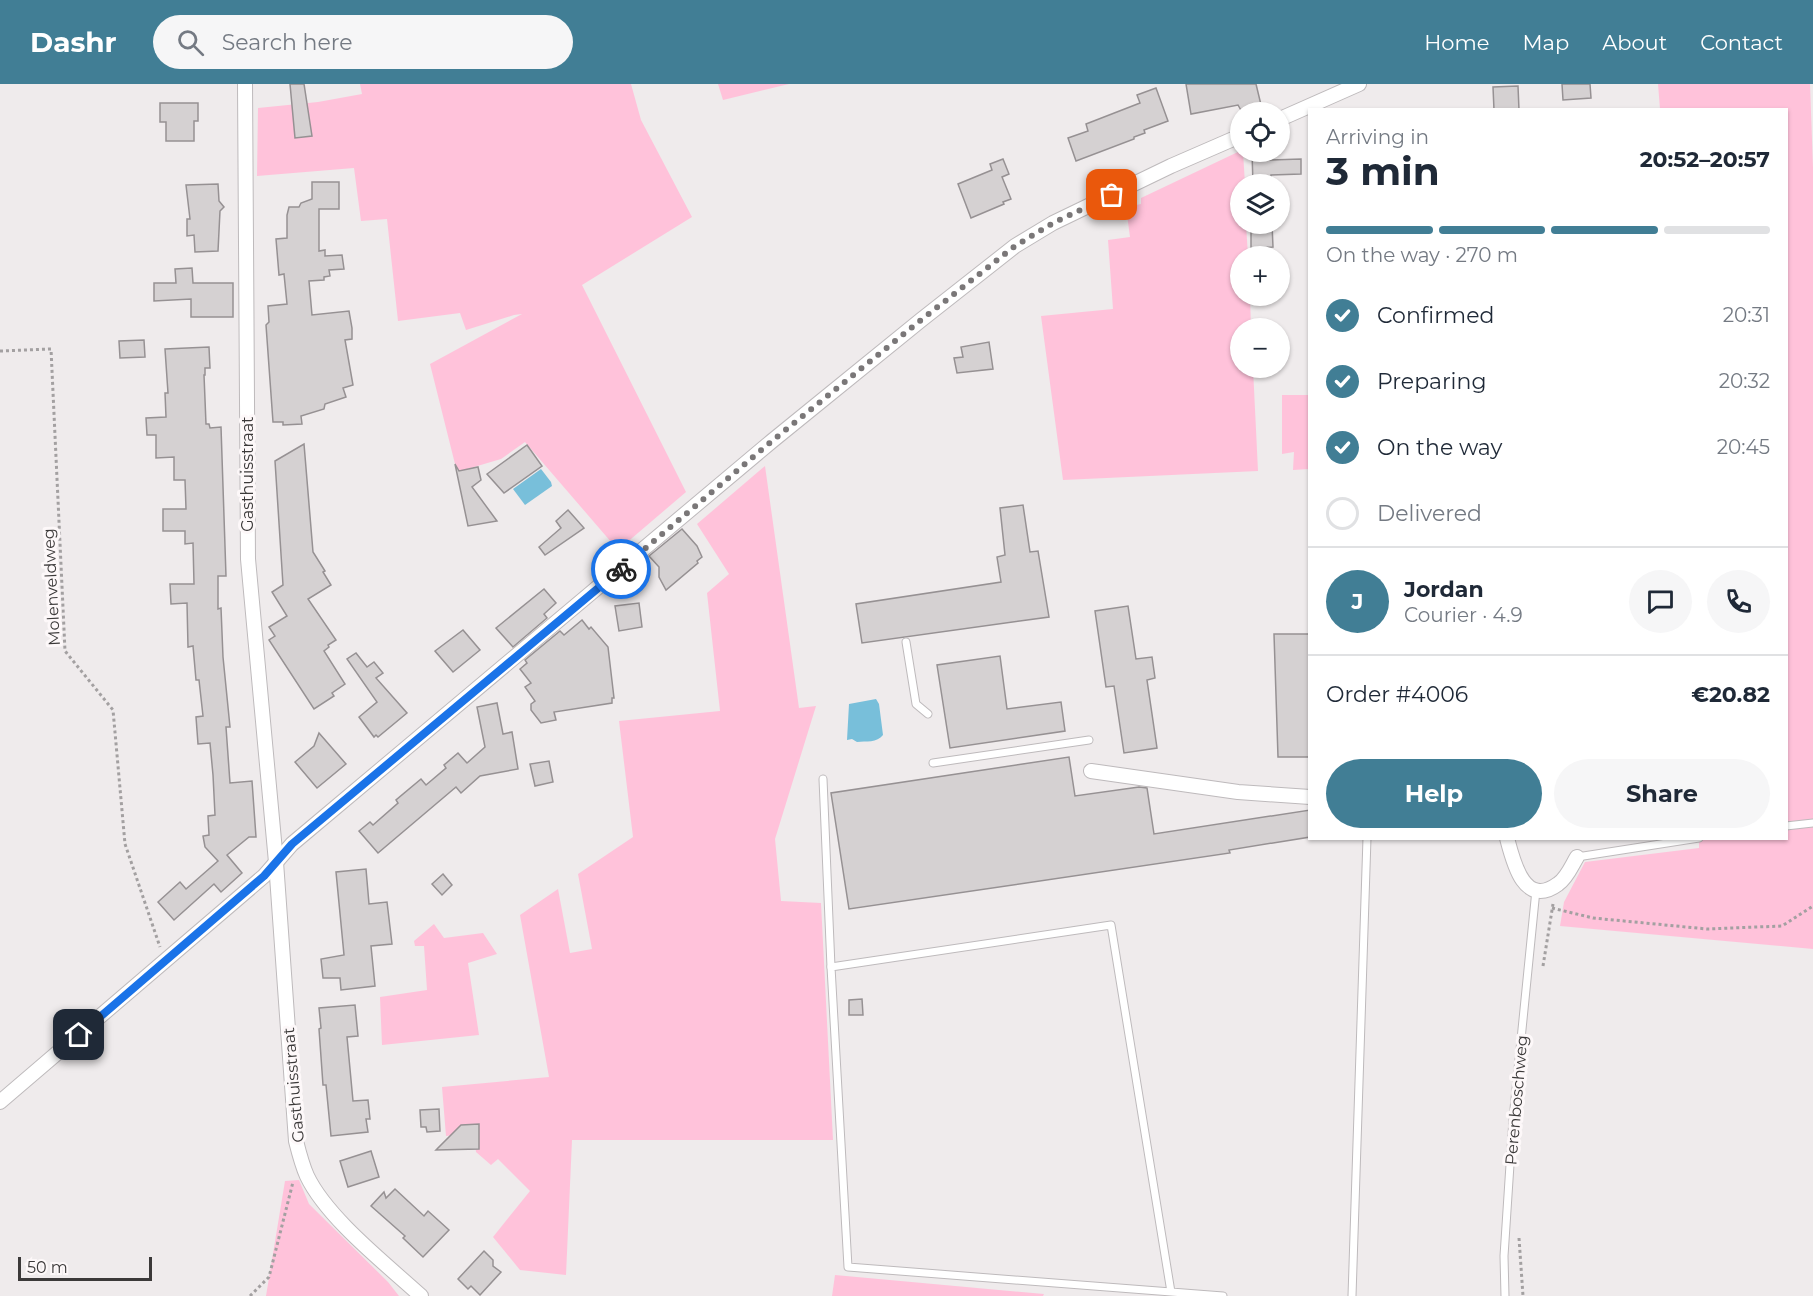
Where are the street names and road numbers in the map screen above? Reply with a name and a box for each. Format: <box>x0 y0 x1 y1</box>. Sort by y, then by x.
street label: Gasthuisstraat <box>238 416 257 532</box>
street label: Molenveldweg <box>39 528 64 646</box>
street label: Gasthuisstraat <box>279 1026 308 1143</box>
street label: Perenboschweg <box>1501 1034 1532 1166</box>

